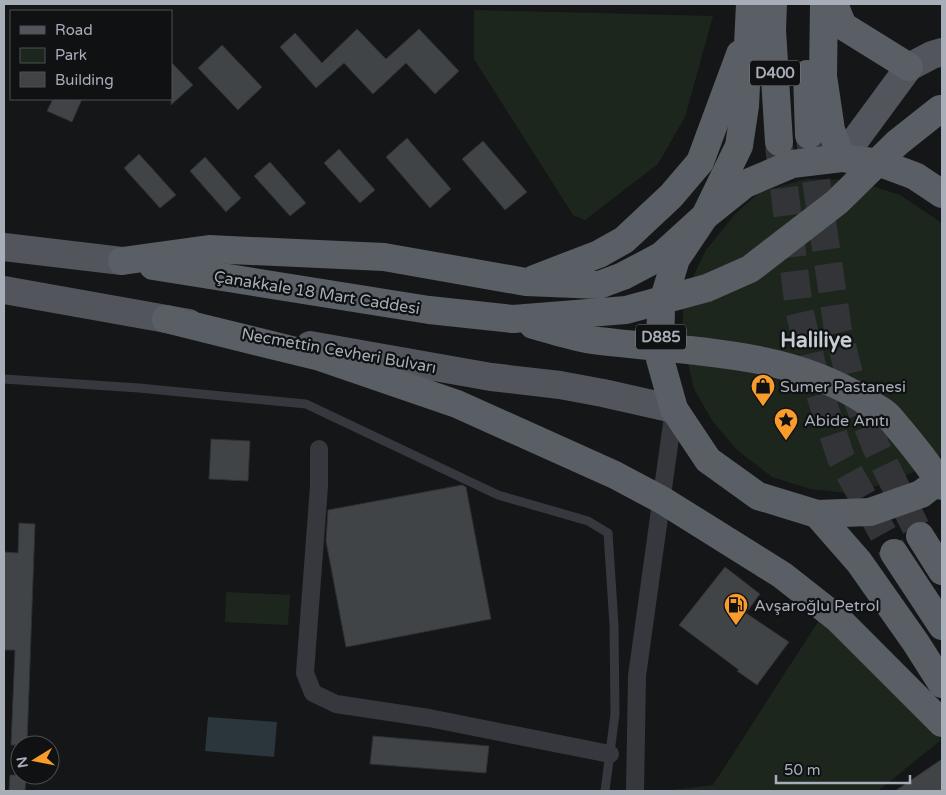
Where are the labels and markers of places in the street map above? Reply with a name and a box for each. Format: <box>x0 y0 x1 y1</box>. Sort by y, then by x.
shop icon: Sumer Pastanesi <box>750 373 776 407</box>
place label: Sumer Pastanesi <box>780 377 906 397</box>
place icon: Abide Anıtı <box>773 407 799 441</box>
place label: Abide Anıtı <box>804 411 889 431</box>
fuel station icon: Avşaroğlu Petrol <box>723 592 749 626</box>
place label: Avşaroğlu Petrol <box>754 596 879 616</box>

